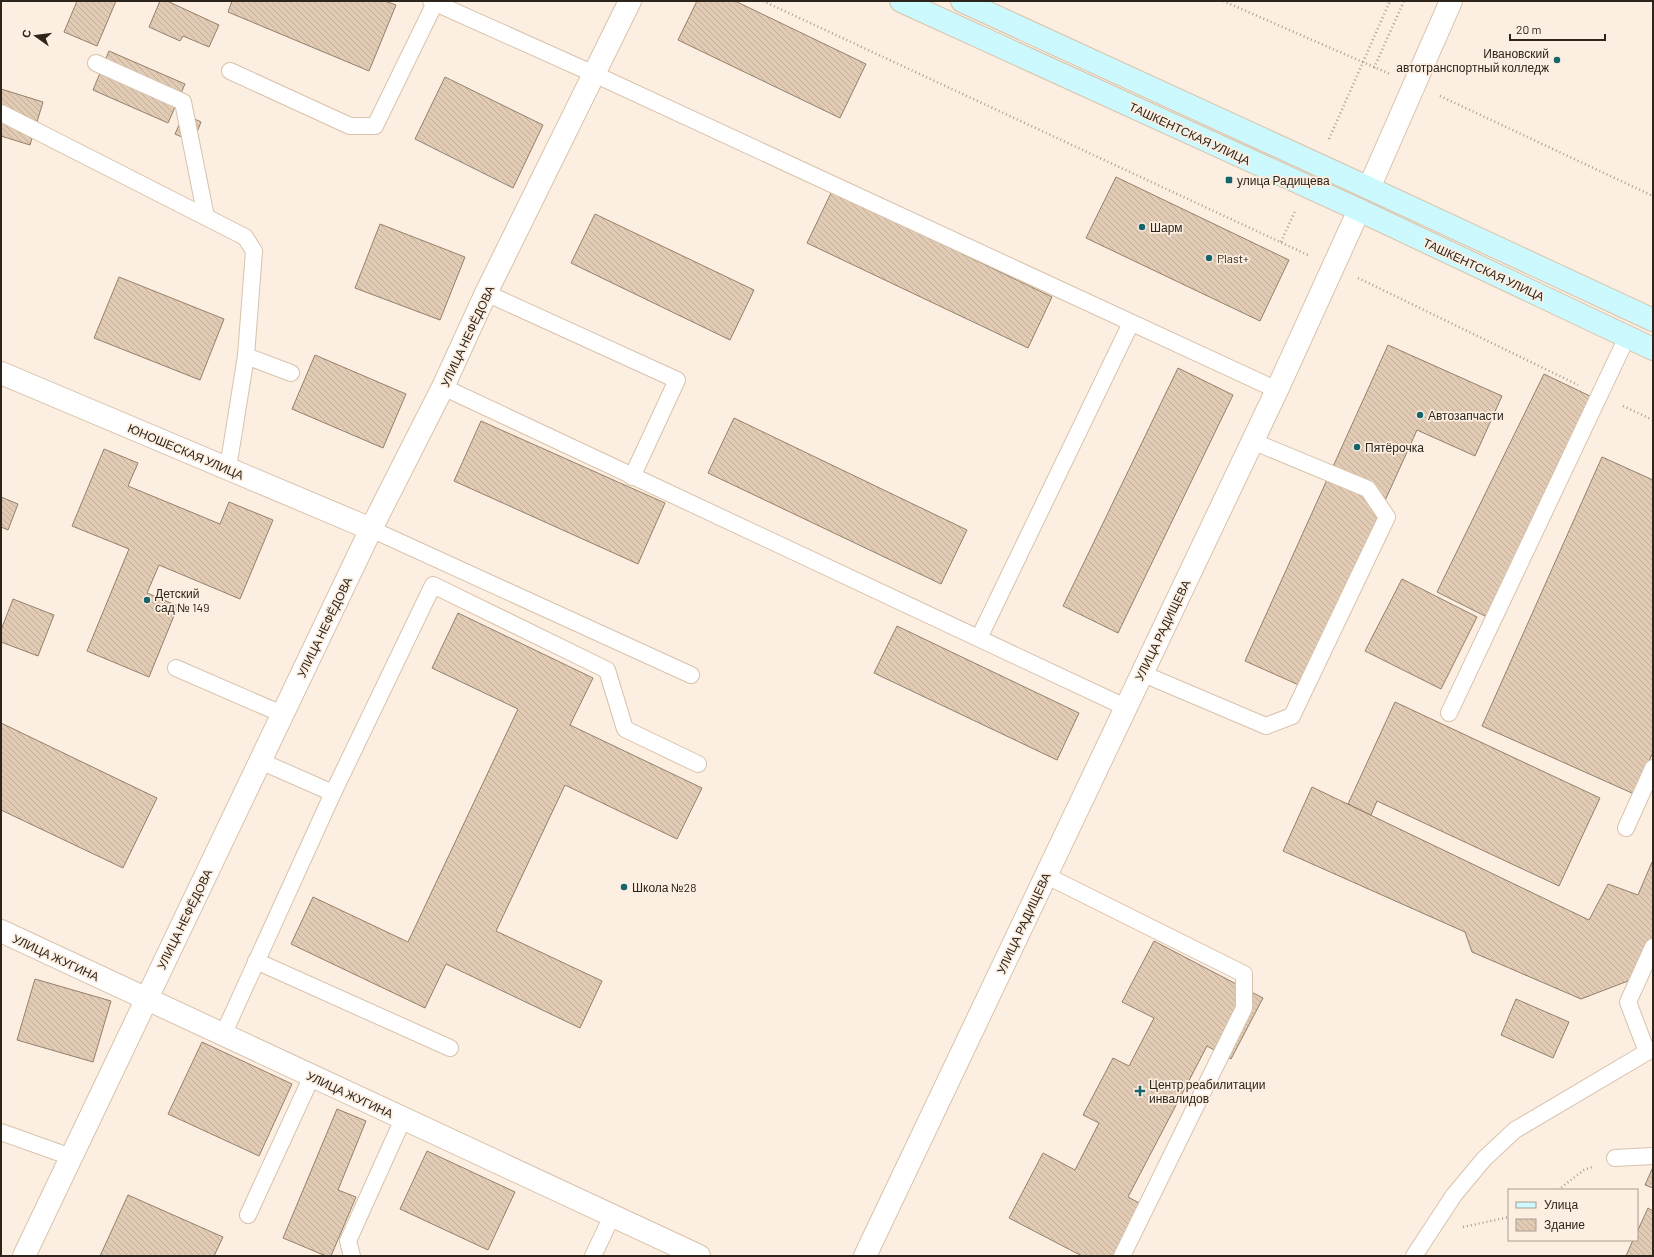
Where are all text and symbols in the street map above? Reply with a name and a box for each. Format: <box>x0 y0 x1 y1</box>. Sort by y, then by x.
north arrow <box>16 16 56 56</box>
scale bar <box>1510 16 1605 42</box>
text: 20 m <box>1516 22 1542 36</box>
text: С <box>19 28 33 39</box>
place label: Ивановский автотранспортный колледж <box>1396 46 1549 75</box>
marker: Ивановский автотранспортный колледж <box>1552 55 1562 65</box>
street label: ТАШКЕНТСКАЯ УЛИЦА <box>1127 99 1253 168</box>
place label: улица Радищева <box>1237 173 1330 188</box>
marker: улица Радищева <box>1224 175 1234 185</box>
place label: Шарм <box>1150 220 1183 235</box>
marker: Шарм <box>1137 222 1147 232</box>
street label: ТАШКЕНТСКАЯ УЛИЦА <box>1421 235 1547 304</box>
place label: Plast+ <box>1217 251 1249 265</box>
marker: Plast+ <box>1204 253 1214 263</box>
street label: УЛИЦА НЕФЁДОВА <box>437 283 497 389</box>
place label: Автозапчасти <box>1428 408 1504 422</box>
marker: Автозапчасти <box>1415 410 1425 420</box>
street label: ЮНОШЕСКАЯ УЛИЦА <box>126 420 246 483</box>
place label: Пятёрочка <box>1365 440 1424 455</box>
marker: Пятёрочка <box>1352 442 1362 452</box>
street label: УЛИЦА НЕФЁДОВА <box>294 575 355 680</box>
street label: УЛИЦА РАДИЩЕВА <box>1132 577 1193 683</box>
place label: Детский сад № 149 <box>155 586 209 615</box>
marker: Детский сад № 149 <box>142 595 152 605</box>
street label: УЛИЦА НЕФЁДОВА <box>154 867 215 972</box>
street label: УЛИЦА РАДИЩЕВА <box>993 870 1054 976</box>
place label: Школа №28 <box>632 880 696 894</box>
marker: Школа №28 <box>619 882 629 892</box>
street label: УЛИЦА ЖУГИНА <box>10 931 101 984</box>
street label: УЛИЦА ЖУГИНА <box>304 1068 395 1121</box>
place label: Центр реабилитации инвалидов <box>1149 1077 1265 1106</box>
marker: Центр реабилитации инвалидов <box>1134 1085 1146 1097</box>
legend <box>1508 1189 1638 1241</box>
text: Улица <box>1544 1197 1578 1212</box>
text: Здание <box>1544 1217 1585 1232</box>

